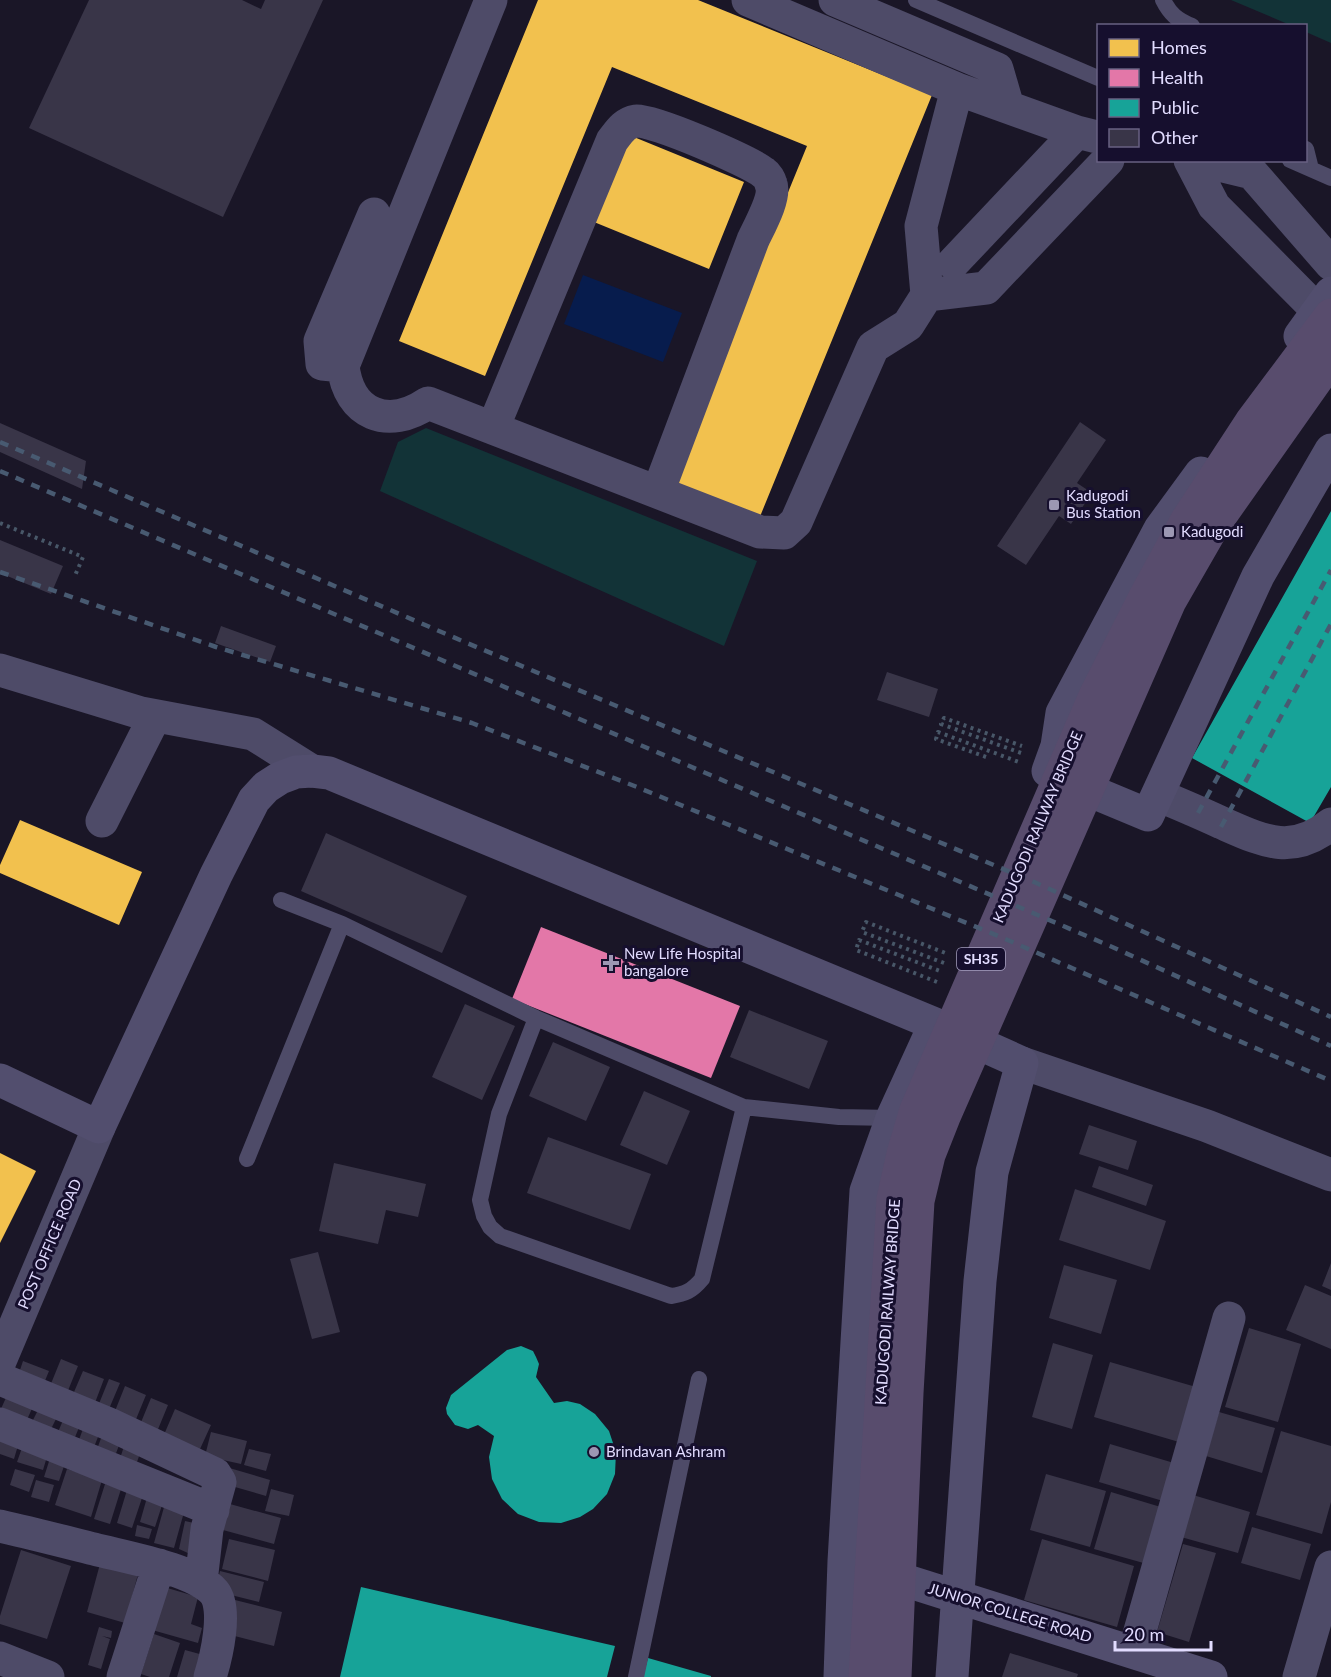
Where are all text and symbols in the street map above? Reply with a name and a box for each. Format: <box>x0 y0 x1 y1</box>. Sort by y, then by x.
legend <box>1097 24 1307 162</box>
text: Homes <box>1151 36 1207 58</box>
text: Health <box>1151 66 1204 88</box>
text: Public <box>1151 96 1199 118</box>
text: Other <box>1151 126 1198 148</box>
place label: Kadugodi Bus Station <box>1066 486 1141 521</box>
marker: Kadugodi Bus Station <box>1047 498 1061 512</box>
place label: Kadugodi <box>1181 522 1243 540</box>
marker: Kadugodi <box>1162 525 1176 539</box>
street label: KADUGODI RAILWAY BRIDGE <box>988 728 1086 925</box>
place label: New Life Hospital bangalore <box>624 944 741 979</box>
road number: SH35 <box>957 948 1005 970</box>
marker: New Life Hospital bangalore <box>602 954 620 972</box>
street label: POST OFFICE ROAD <box>14 1176 85 1311</box>
street label: KADUGODI RAILWAY BRIDGE <box>871 1198 903 1405</box>
place label: Brindavan Ashram <box>606 1442 726 1460</box>
marker: Brindavan Ashram <box>587 1445 601 1459</box>
street label: JUNIOR COLLEGE ROAD <box>926 1579 1094 1645</box>
scale bar <box>1115 1614 1211 1652</box>
text: 20 m <box>1124 1623 1164 1645</box>

